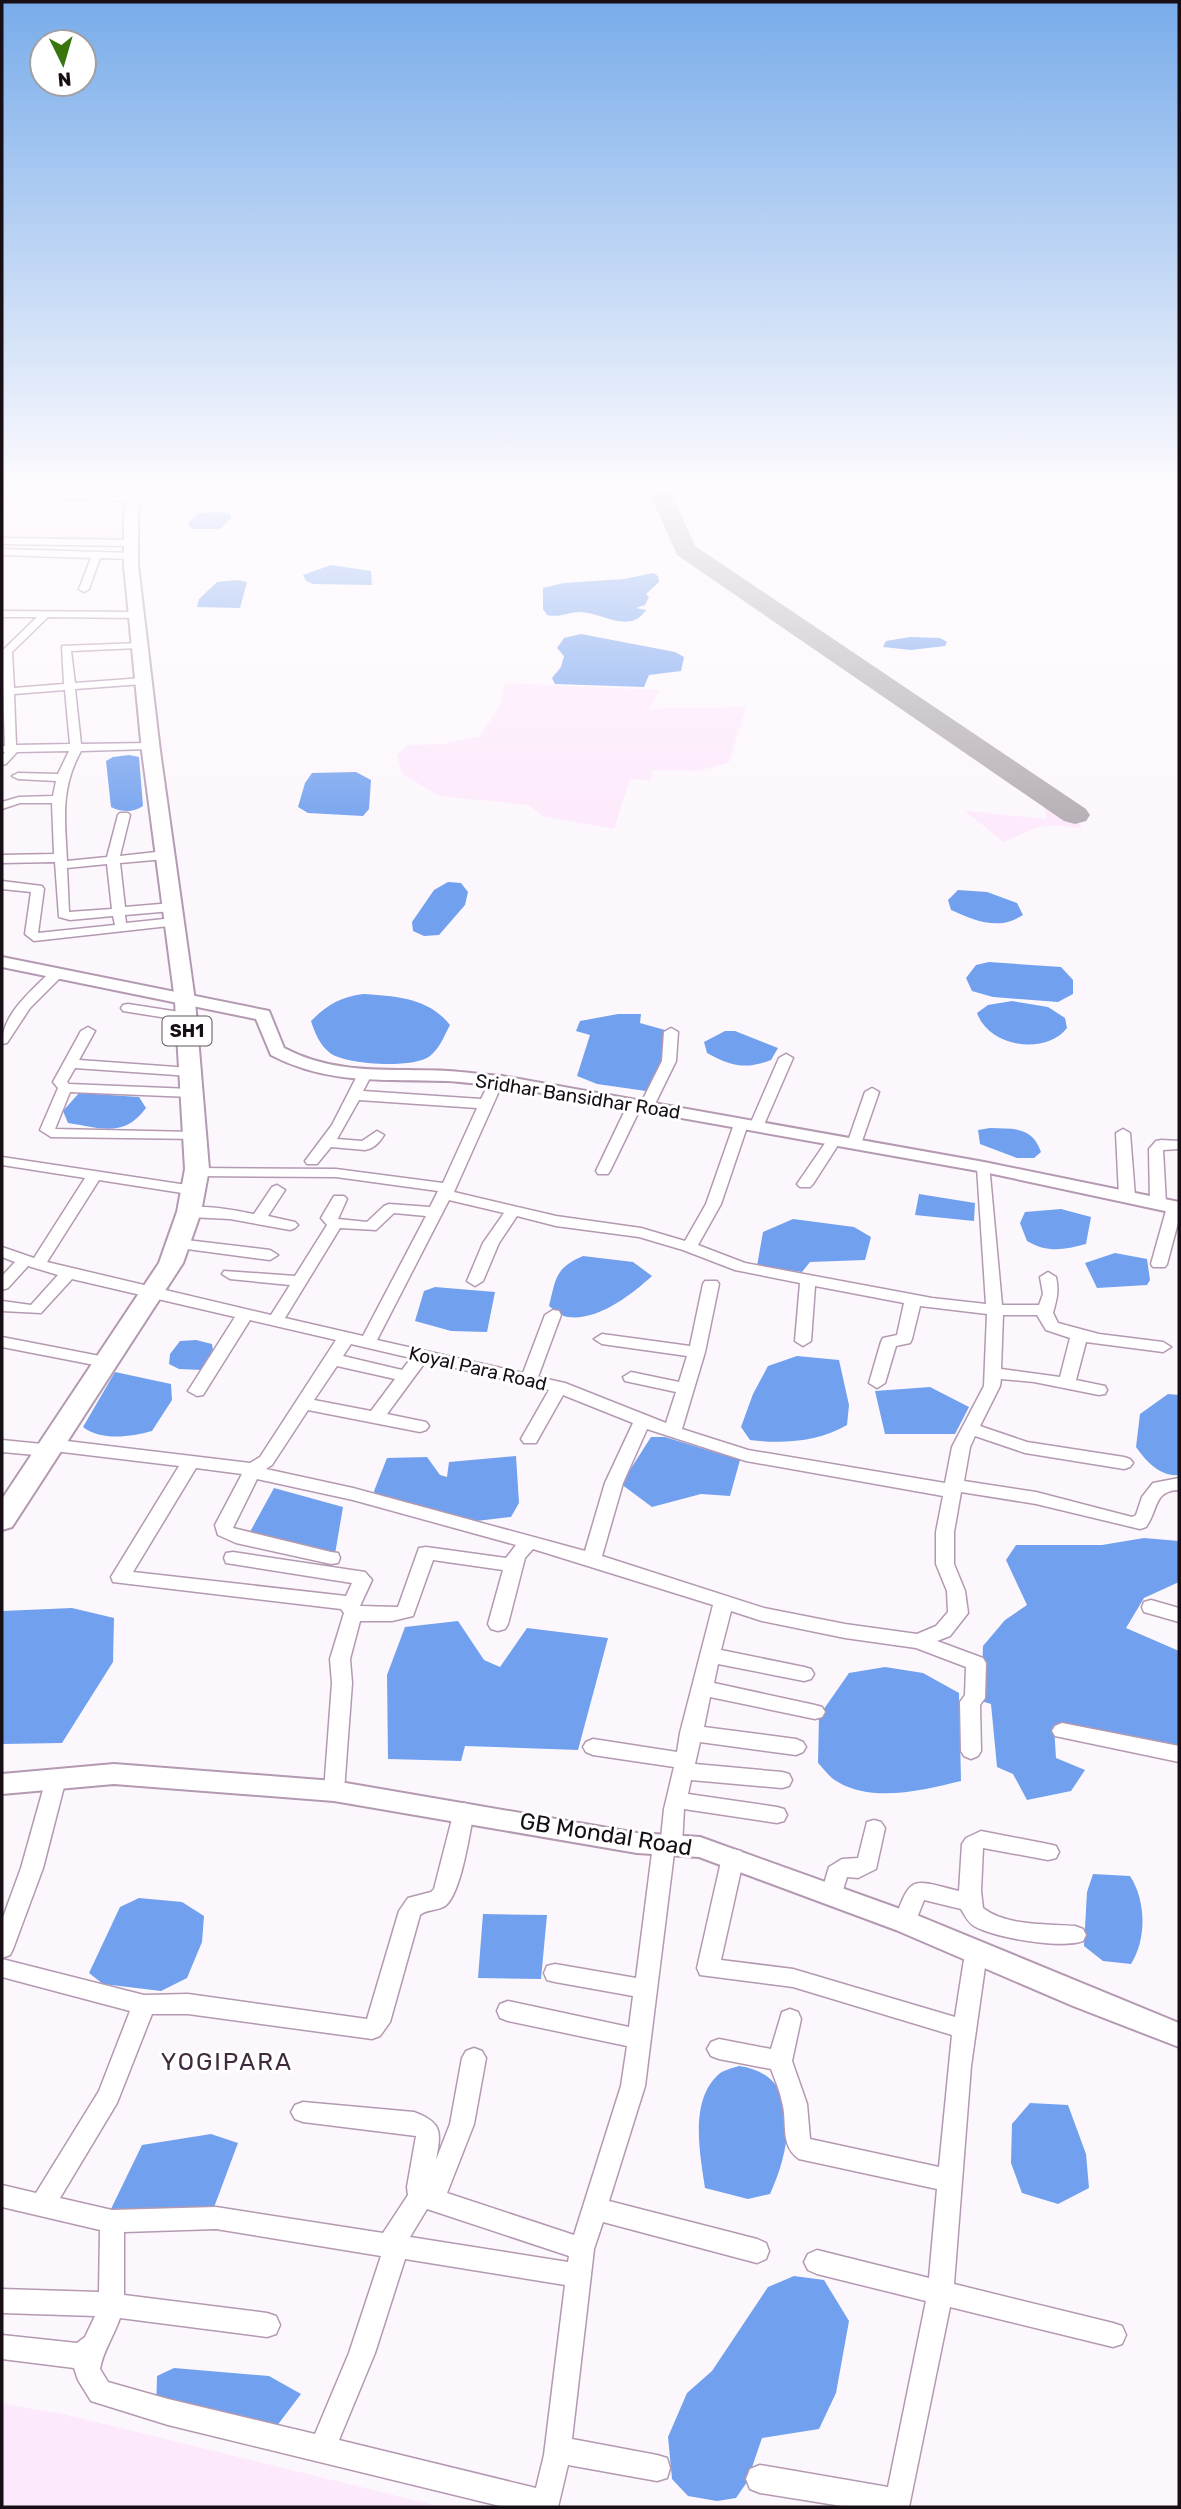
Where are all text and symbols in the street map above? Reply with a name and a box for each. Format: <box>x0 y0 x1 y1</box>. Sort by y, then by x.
north arrow <box>28 28 98 98</box>
text: N <box>57 67 72 91</box>
road number: SH1 <box>162 1016 212 1046</box>
street label: Sridhar Bansidhar Road <box>474 1069 682 1124</box>
street label: Koyal Para Road <box>407 1341 549 1396</box>
street label: GB Mondal Road <box>518 1807 694 1861</box>
district label: YOGIPARA <box>161 2048 293 2076</box>

